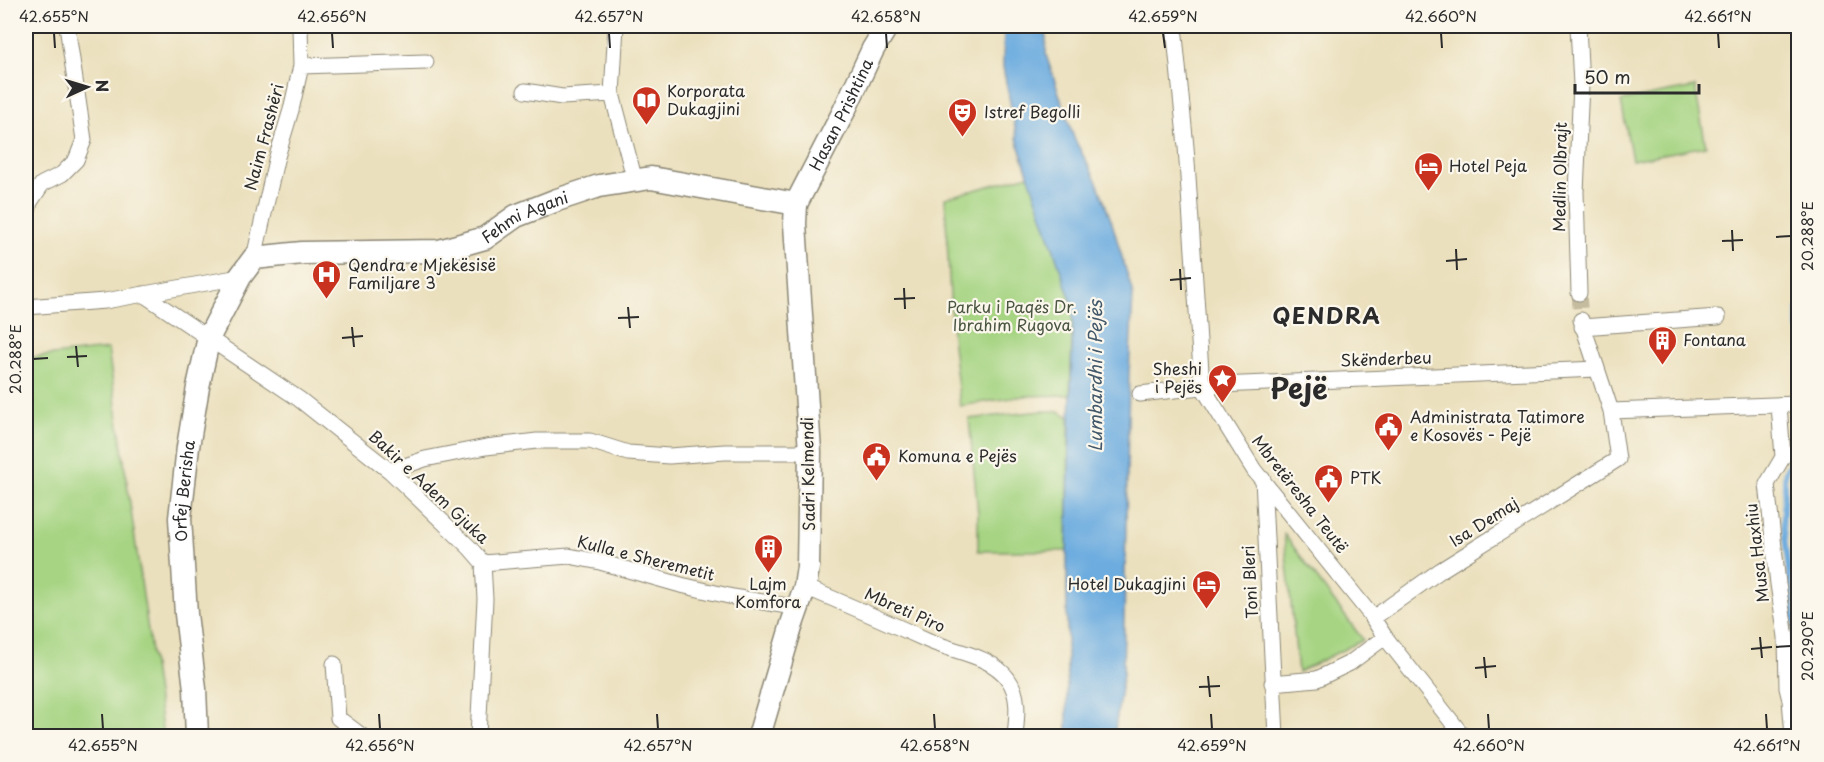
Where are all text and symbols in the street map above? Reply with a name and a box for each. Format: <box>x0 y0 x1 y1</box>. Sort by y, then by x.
text: 42.655°N <box>19 4 89 27</box>
text: 42.656°N <box>297 4 367 27</box>
text: 42.657°N <box>574 4 644 27</box>
text: 42.658°N <box>851 4 921 27</box>
text: 42.659°N <box>1128 4 1198 27</box>
text: 42.660°N <box>1405 4 1477 27</box>
text: 42.661°N <box>1684 4 1752 27</box>
street label: Hasan Prishtina <box>802 54 878 174</box>
north arrow <box>57 57 117 117</box>
scale bar <box>1575 57 1700 95</box>
text: 50 m <box>1584 63 1631 90</box>
place label: Korporata Dukagjini <box>667 78 745 120</box>
text: N <box>91 79 115 93</box>
street label: Naim Frashëri <box>237 81 289 193</box>
library icon: Korporata Dukagjini <box>630 84 662 126</box>
theatre icon: Istref Begolli <box>947 96 979 138</box>
place label: Istref Begolli <box>984 99 1081 123</box>
street label: Medlin Olbrajt <box>1546 122 1572 232</box>
hotel icon: Hotel Peja <box>1412 150 1444 192</box>
place label: Hotel Peja <box>1449 153 1527 177</box>
street label: Fehmi Agani <box>476 184 571 248</box>
text: 20.288°E <box>1795 201 1818 271</box>
place label: Qendra e Mjekësisë Familjare 3 <box>348 252 496 294</box>
hospital icon: Qendra e Mjekësisë Familjare 3 <box>311 258 343 300</box>
park label: Parku i Paqës Dr. Ibrahim Rugova <box>947 294 1077 336</box>
district label: QENDRA <box>1273 298 1381 331</box>
water label: Lumbardhi i Pejës <box>1081 299 1108 452</box>
text: 20.288°E <box>3 324 26 394</box>
building icon: Fontana <box>1646 324 1678 366</box>
place label: Fontana <box>1683 327 1746 351</box>
street label: Skënderbeu <box>1340 344 1432 372</box>
place label: Sheshi i Pejës <box>1153 356 1202 398</box>
place icon: Sheshi i Pejës <box>1207 362 1239 404</box>
district label: Pejë <box>1270 366 1328 409</box>
place label: Administrata Tatimore e Kosovës - Pejë <box>1410 404 1585 446</box>
public building icon: Administrata Tatimore e Kosovës - Pejë <box>1373 410 1405 452</box>
street label: Sadri Kelmendi <box>794 417 820 531</box>
street label: Bakir e Adem Gjuka <box>364 424 495 549</box>
street label: Mbretëresha Teutë <box>1247 429 1355 558</box>
street label: Orfej Berisha <box>167 438 200 543</box>
public building icon: Komuna e Pejës <box>861 440 893 482</box>
place label: Komuna e Pejës <box>898 443 1017 467</box>
public building icon: PTK <box>1313 462 1345 504</box>
place label: PTK <box>1350 465 1382 489</box>
street label: Isa Demaj <box>1444 491 1522 552</box>
street label: Musa Haxhiu <box>1738 502 1774 604</box>
street label: Kulla e Sheremetit <box>575 528 718 586</box>
building icon: Lajm Komfora <box>752 532 784 574</box>
street label: Toni Bleri <box>1235 545 1263 619</box>
hotel icon: Hotel Dukagjini <box>1191 568 1223 610</box>
place label: Lajm Komfora <box>735 571 801 613</box>
place label: Hotel Dukagjini <box>1068 571 1186 595</box>
street label: Mbreti Piro <box>861 581 950 638</box>
text: 20.290°E <box>1795 611 1818 681</box>
text: 42.655°N <box>68 733 138 756</box>
text: 42.656°N <box>345 733 415 756</box>
text: 42.657°N <box>623 733 693 756</box>
text: 42.658°N <box>900 733 970 756</box>
text: 42.659°N <box>1177 733 1247 756</box>
text: 42.660°N <box>1453 733 1525 756</box>
text: 42.661°N <box>1733 733 1801 756</box>

